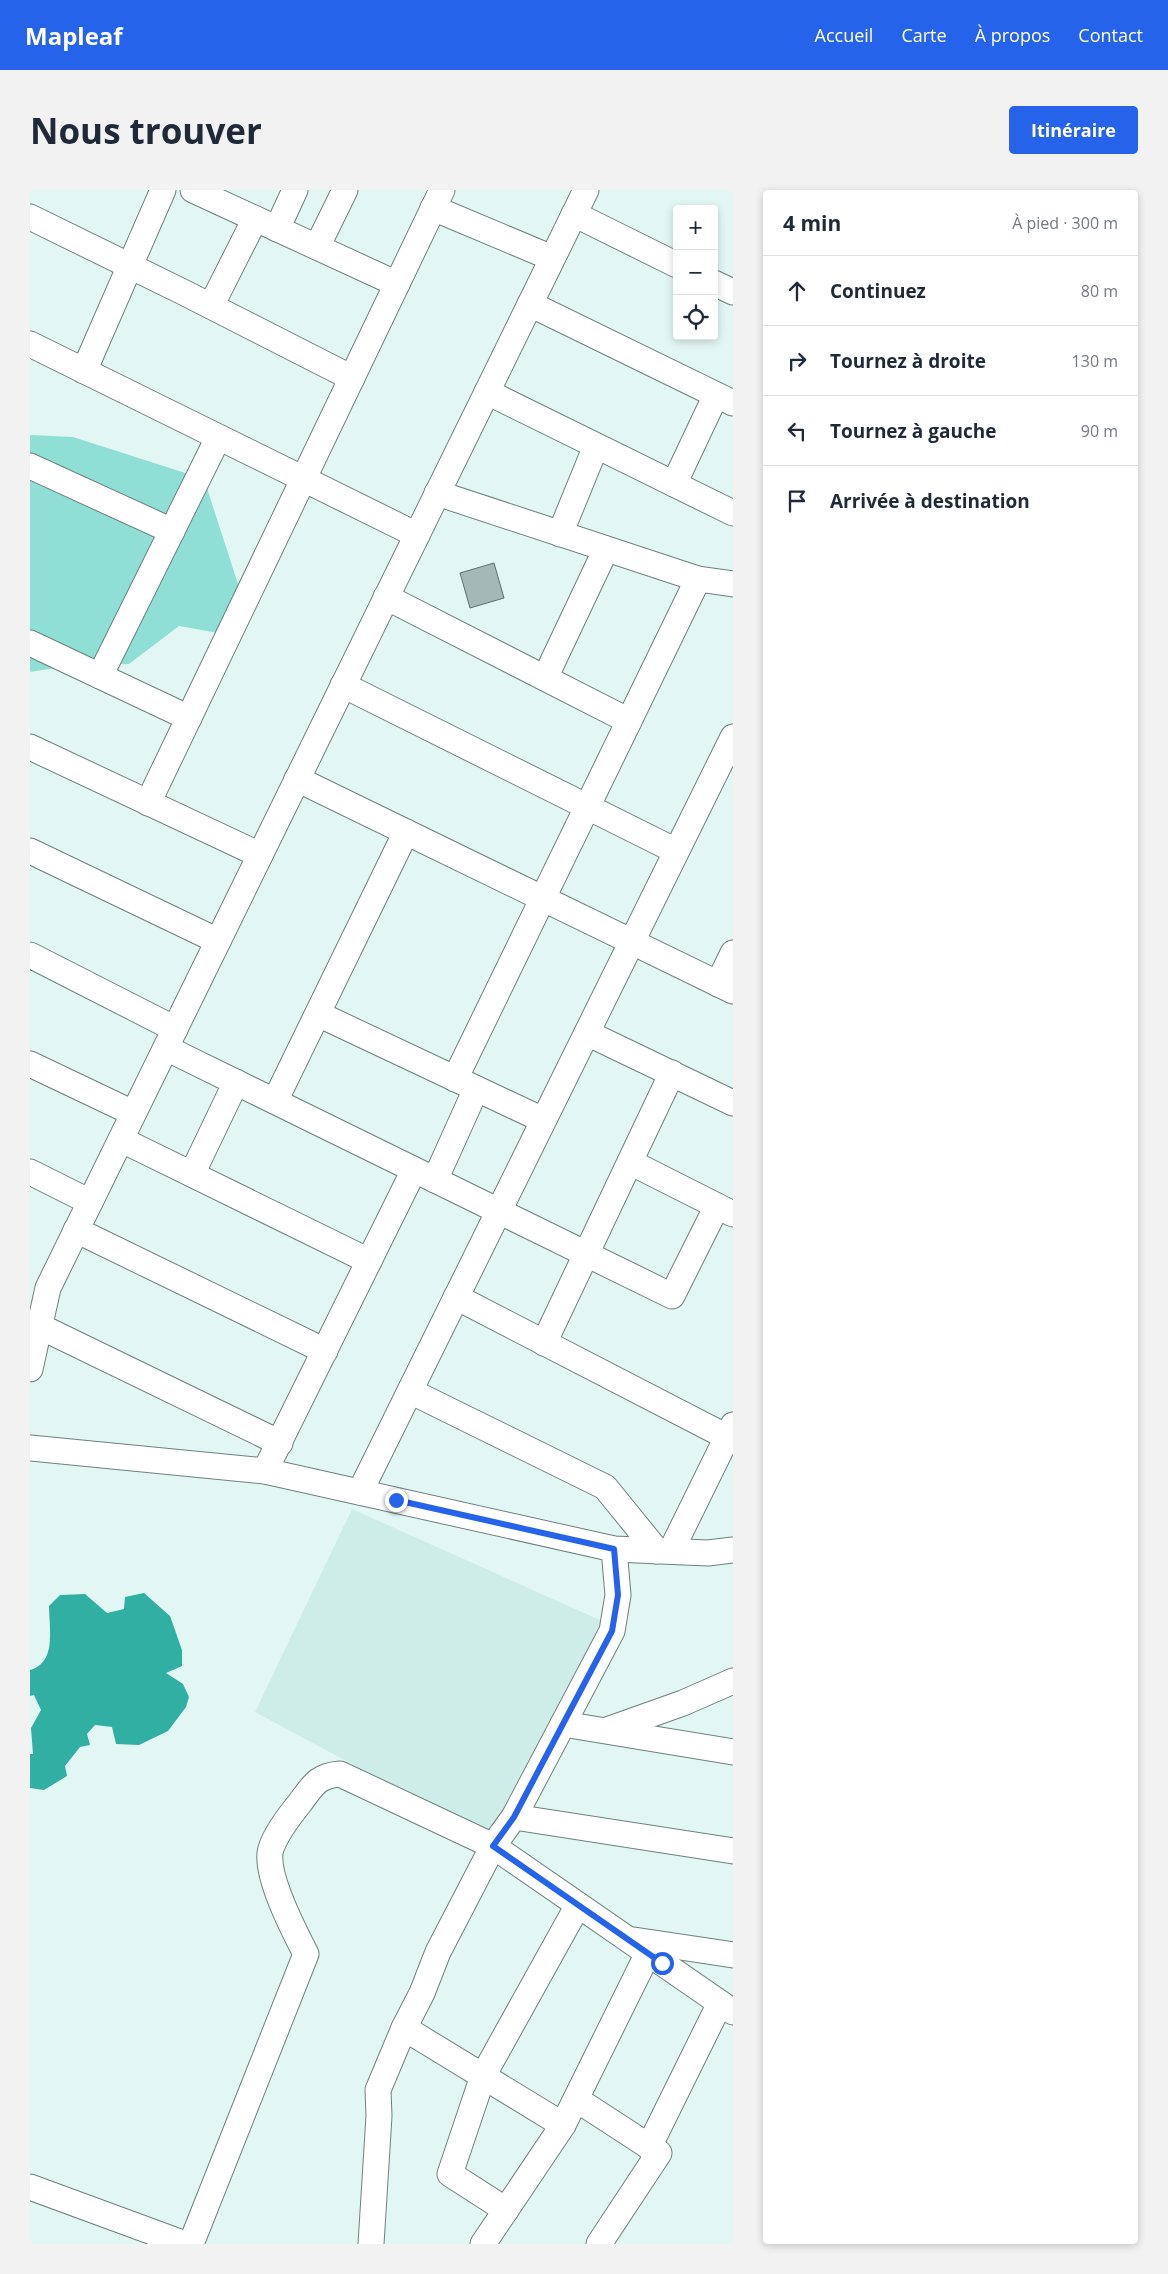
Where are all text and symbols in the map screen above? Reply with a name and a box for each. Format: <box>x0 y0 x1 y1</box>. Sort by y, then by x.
text: Mapleaf <box>25 19 123 52</box>
text: Accueil <box>815 23 873 47</box>
text: Carte <box>901 23 947 47</box>
text: À propos <box>975 23 1050 47</box>
text: Contact <box>1078 23 1143 47</box>
button: Itinéraire <box>1009 106 1138 154</box>
text: Nous trouver <box>30 107 262 154</box>
map controls <box>673 205 718 340</box>
button: + <box>673 205 718 250</box>
text: 4 min <box>783 209 841 237</box>
text: À pied · 300 m <box>1012 212 1118 234</box>
button: − <box>673 250 718 295</box>
icon: ahead <box>783 277 811 305</box>
text: Continuez <box>830 278 926 304</box>
text: 80 m <box>1081 280 1118 302</box>
button: locate <box>673 295 718 340</box>
icon: right <box>783 347 811 375</box>
text: Tournez à droite <box>830 348 986 374</box>
text: 130 m <box>1072 350 1118 372</box>
icon: left <box>783 417 811 445</box>
text: Tournez à gauche <box>830 418 996 444</box>
text: 90 m <box>1081 420 1118 442</box>
icon: arrive <box>783 487 811 515</box>
text: Arrivée à destination <box>830 488 1030 514</box>
route end <box>385 1489 408 1512</box>
route start <box>651 1952 674 1975</box>

